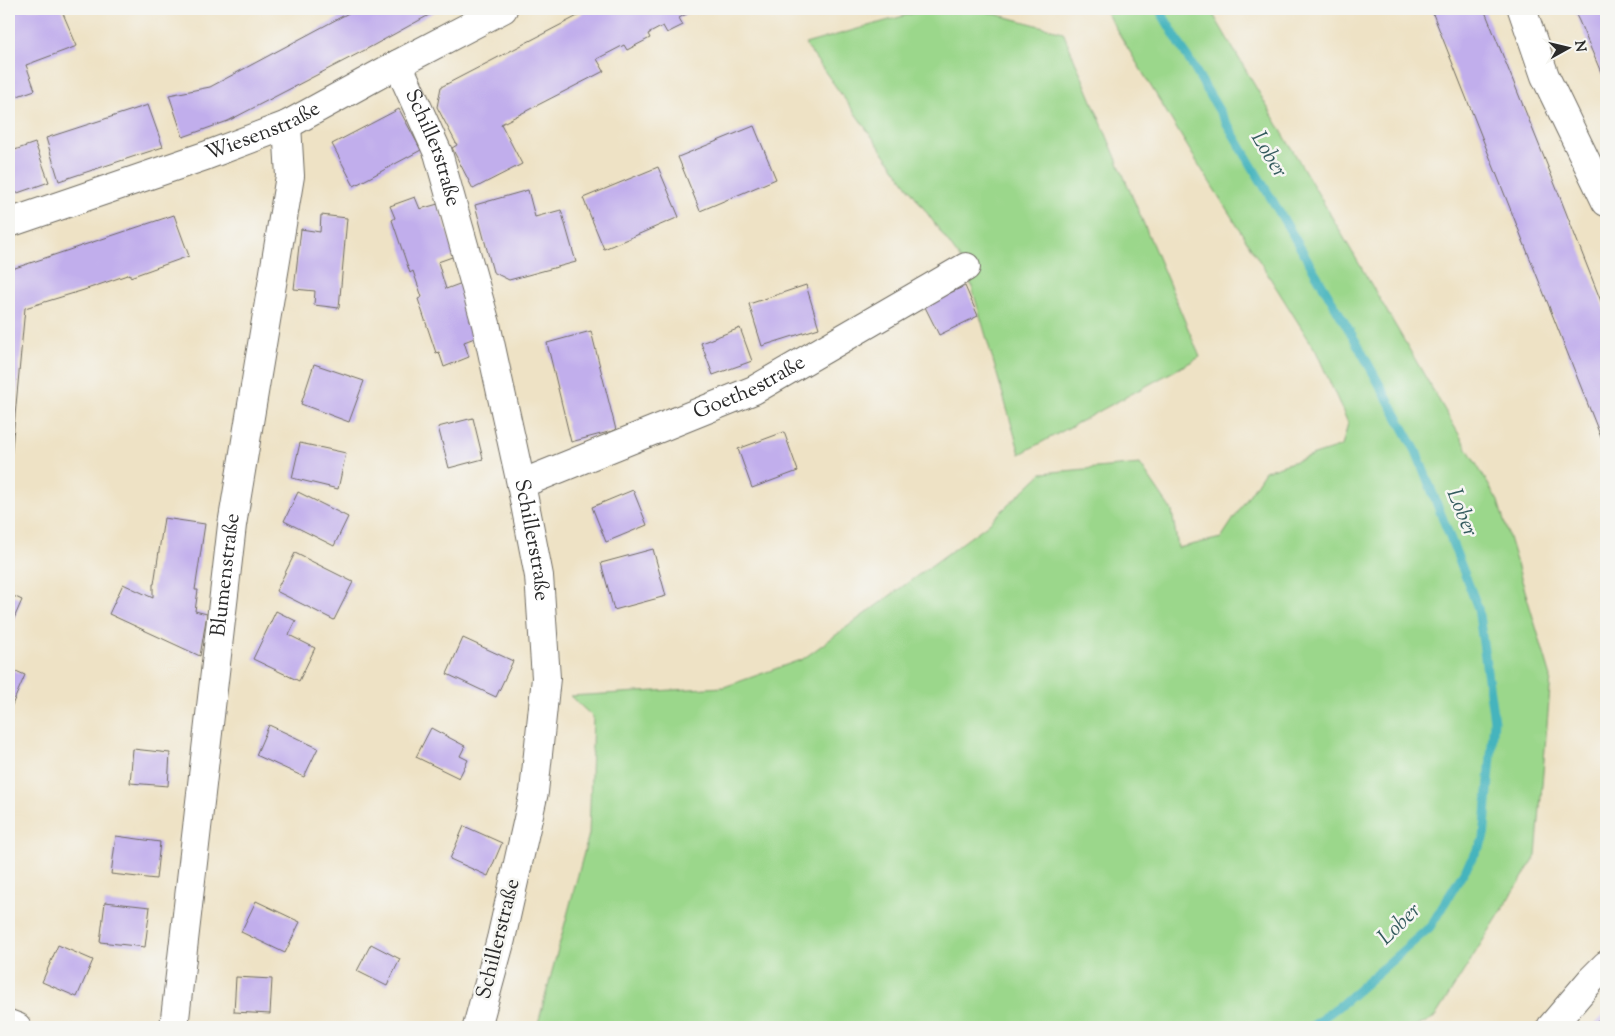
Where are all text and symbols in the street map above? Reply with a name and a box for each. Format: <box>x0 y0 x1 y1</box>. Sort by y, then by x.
north arrow <box>1542 22 1592 72</box>
text: N <box>1568 40 1590 53</box>
street label: Schillerstraße <box>396 85 467 210</box>
street label: Wiesenstraße <box>201 94 326 169</box>
water label: Lober <box>1242 126 1295 185</box>
street label: Goethestraße <box>689 348 811 428</box>
street label: Schillerstraße <box>505 477 556 602</box>
water label: Lober <box>1437 484 1485 542</box>
street label: Blumenstraße <box>204 511 249 638</box>
street label: Schillerstraße <box>470 876 528 1002</box>
water label: Lober <box>1371 896 1429 954</box>

